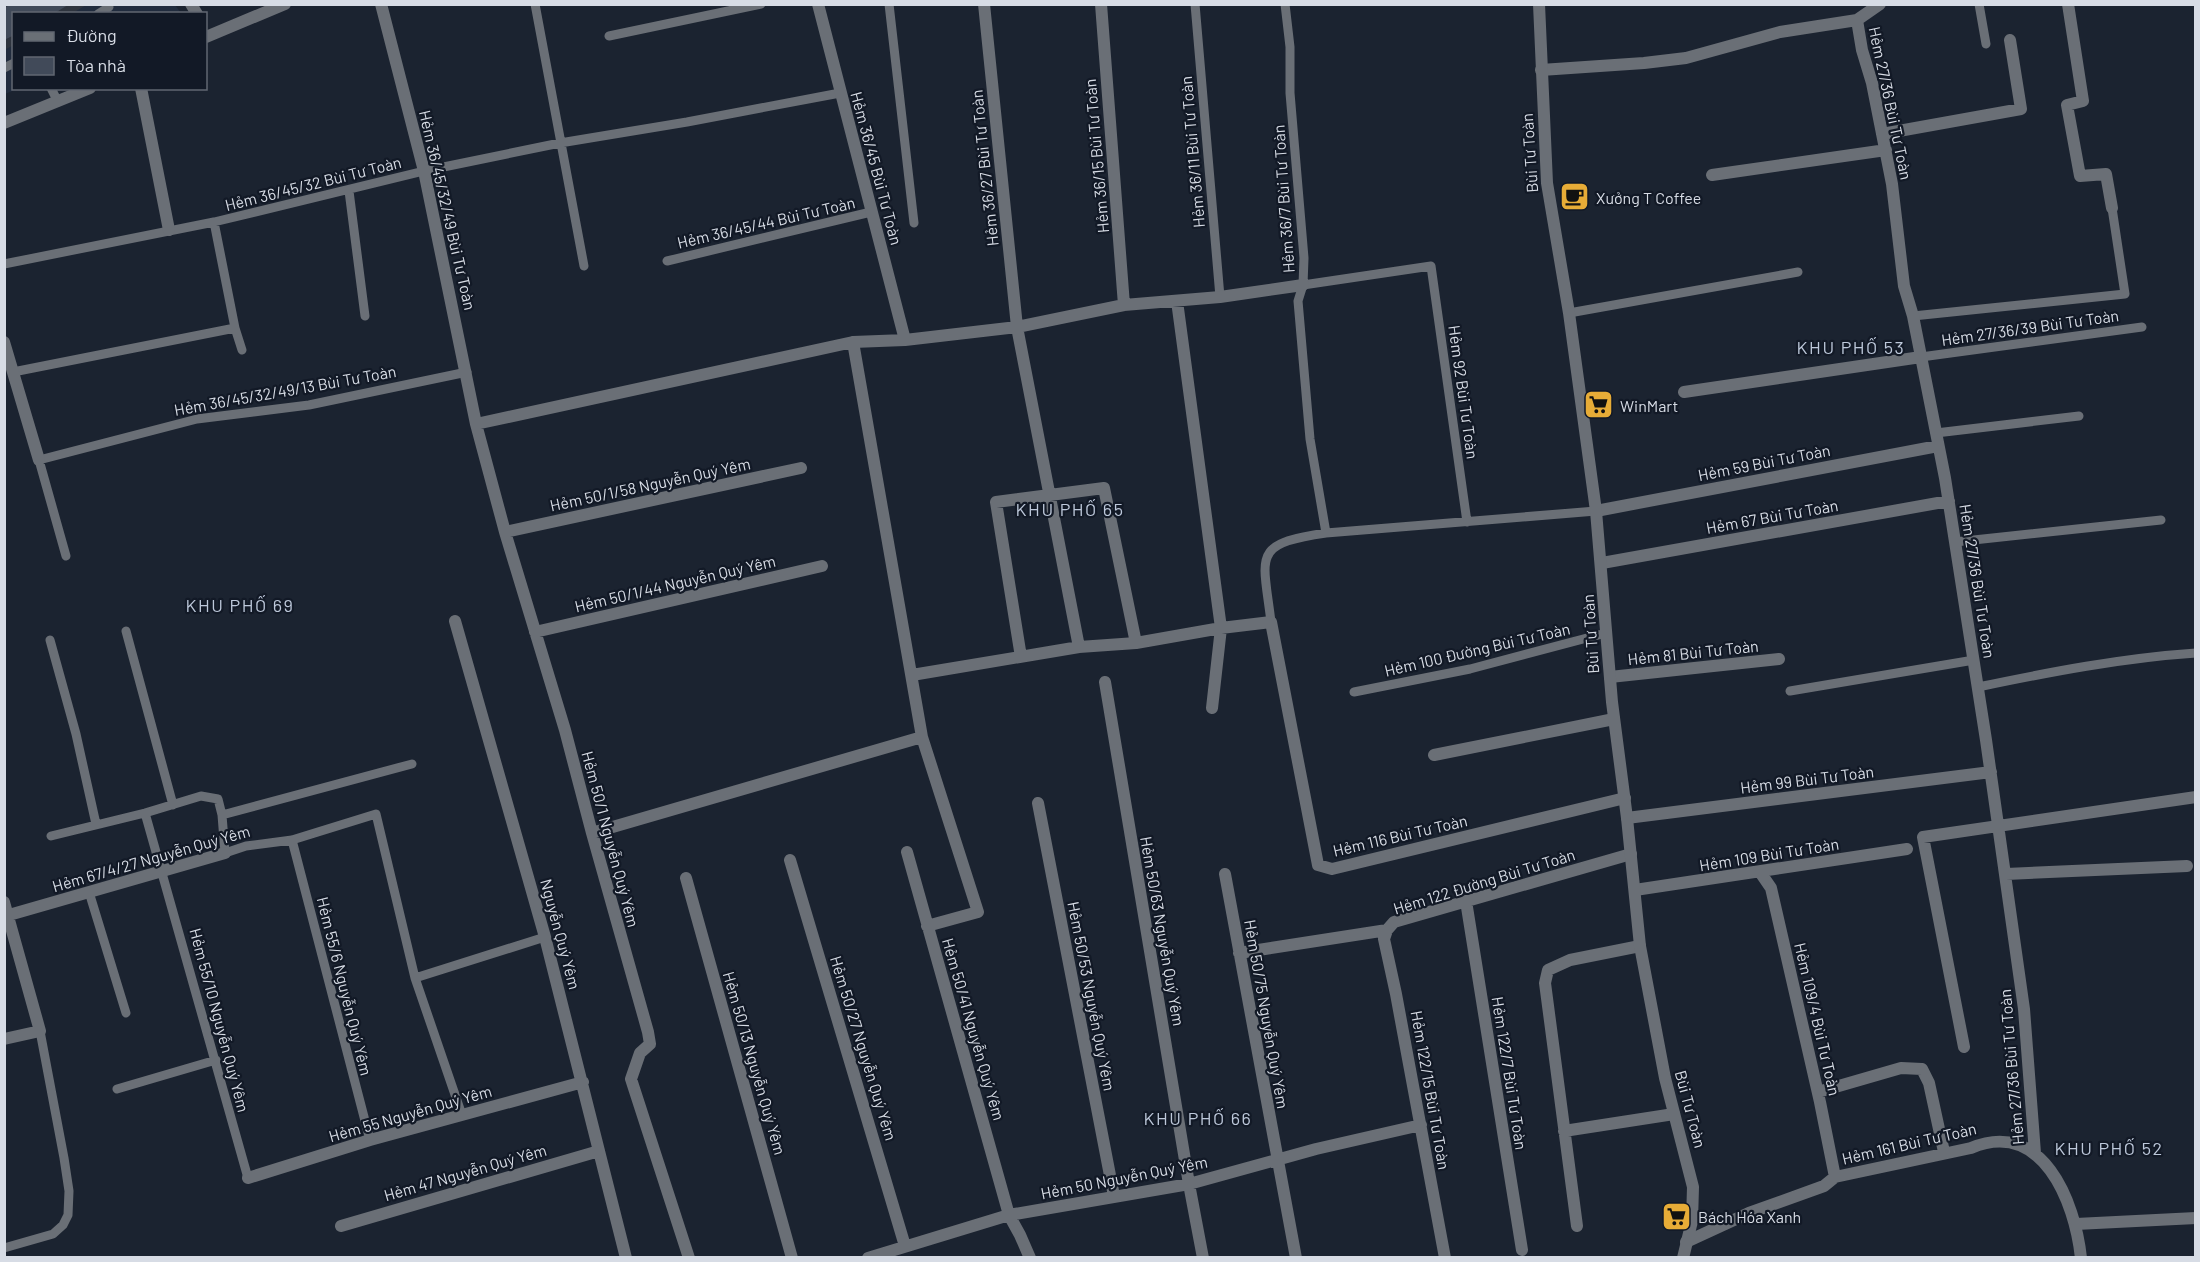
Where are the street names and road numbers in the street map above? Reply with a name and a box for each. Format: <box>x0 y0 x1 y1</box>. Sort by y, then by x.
street label: Hẻm 27/36 Bùi Tư Toàn <box>1865 25 1917 181</box>
street label: Hẻm 36/11 Bùi Tư Toàn <box>1176 75 1208 229</box>
street label: Hẻm 36/15 Bùi Tư Toàn <box>1080 78 1112 234</box>
street label: Hẻm 36/45 Bùi Tư Toàn <box>847 89 907 247</box>
street label: Hẻm 36/27 Bùi Tư Toàn <box>966 89 1002 247</box>
street label: Hẻm 36/45/32/49 Bùi Tư Toàn <box>416 108 480 312</box>
street label: Bùi Tư Toàn <box>1517 113 1541 193</box>
street label: Hẻm 36/7 Bùi Tư Toàn <box>1268 124 1298 274</box>
street label: Hẻm 36/45/32 Bùi Tư Toàn <box>223 152 403 214</box>
street label: Hẻm 36/45/44 Bùi Tư Toàn <box>675 192 857 252</box>
street label: Hẻm 27/36/39 Bùi Tư Toàn <box>1940 305 2120 349</box>
street label: Hẻm 92 Bùi Tư Toàn <box>1445 324 1483 460</box>
street label: Hẻm 36/45/32/49/13 Bùi Tư Toàn <box>173 361 397 419</box>
street label: Hẻm 59 Bùi Tư Toàn <box>1696 440 1832 484</box>
street label: Hẻm 50/1/58 Nguyễn Quý Yêm <box>548 453 752 515</box>
street label: Hẻm 67 Bùi Tư Toàn <box>1704 495 1840 537</box>
street label: Hẻm 27/36 Bùi Tư Toàn <box>1956 502 2000 660</box>
street label: Hẻm 50/1/44 Nguyễn Quý Yêm <box>573 551 777 615</box>
street label: Bùi Tư Toàn <box>1578 594 1602 674</box>
street label: Hẻm 100 Đường Bùi Tư Toàn <box>1382 618 1572 680</box>
street label: Hẻm 81 Bùi Tư Toàn <box>1627 636 1759 668</box>
street label: Hẻm 50/1 Nguyễn Quý Yêm <box>578 749 644 929</box>
street label: Hẻm 99 Bùi Tư Toàn <box>1739 761 1875 797</box>
street label: Hẻm 116 Bùi Tư Toàn <box>1331 810 1469 860</box>
street label: Hẻm 67/4/27 Nguyễn Quý Yêm <box>50 821 252 895</box>
street label: Hẻm 109 Bùi Tư Toàn <box>1698 834 1840 874</box>
street label: Hẻm 50/63 Nguyễn Quý Yêm <box>1137 835 1189 1027</box>
street label: Hẻm 122 Đường Bùi Tư Toàn <box>1391 844 1577 918</box>
street label: Nguyễn Quý Yêm <box>537 877 585 991</box>
street label: Hẻm 55/6 Nguyễn Quý Yêm <box>314 895 376 1077</box>
street label: Hẻm 50/53 Nguyễn Quý Yêm <box>1064 900 1120 1092</box>
street label: Hẻm 50/75 Nguyễn Quý Yêm <box>1241 918 1293 1110</box>
street label: Hẻm 55/10 Nguyễn Quý Yêm <box>186 926 254 1114</box>
street label: Hẻm 50/41 Nguyễn Quý Yêm <box>939 936 1009 1122</box>
street label: Hẻm 109/4 Bùi Tư Toàn <box>1791 941 1845 1097</box>
street label: Hẻm 50/27 Nguyễn Quý Yêm <box>827 953 901 1143</box>
street label: Hẻm 50/13 Nguyễn Quý Yêm <box>720 969 790 1157</box>
street label: Hẻm 27/36 Bùi Tư Toàn <box>1995 988 2027 1146</box>
street label: Hẻm 122/7 Bùi Tư Toàn <box>1489 995 1531 1151</box>
street label: Hẻm 122/15 Bùi Tư Toàn <box>1408 1009 1454 1171</box>
street label: Bùi Tư Toàn <box>1672 1068 1710 1150</box>
street label: Hẻm 55 Nguyễn Quý Yêm <box>326 1081 494 1145</box>
street label: Hẻm 161 Bùi Tư Toàn <box>1840 1118 1978 1168</box>
street label: Hẻm 47 Nguyễn Quý Yêm <box>382 1140 548 1204</box>
street label: Hẻm 50 Nguyễn Quý Yêm <box>1039 1152 1209 1202</box>

